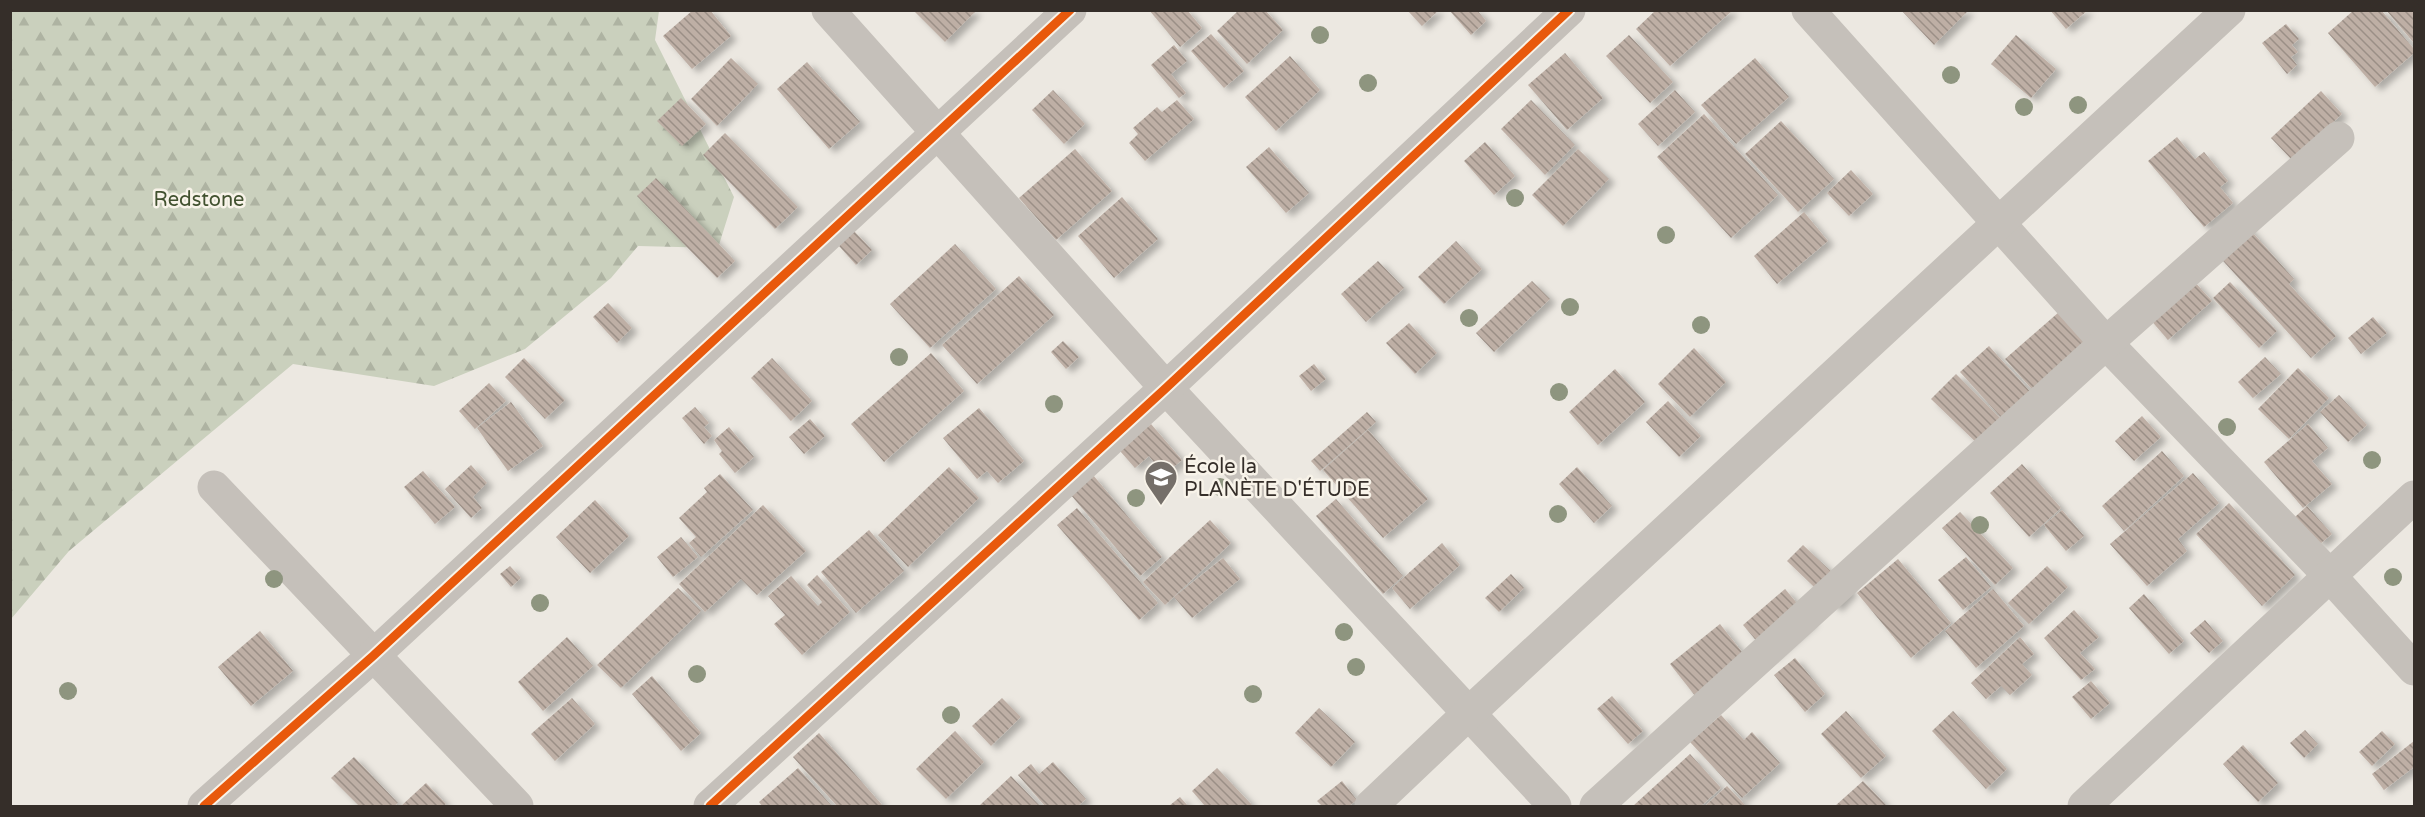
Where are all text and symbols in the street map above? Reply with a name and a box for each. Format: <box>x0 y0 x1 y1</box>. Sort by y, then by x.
park label: Redstone <box>154 188 244 212</box>
place label: École la PLANÈTE D'ÉTUDE <box>1184 454 1370 502</box>
school or university icon: École la PLANÈTE D'ÉTUDE <box>1143 459 1179 506</box>

